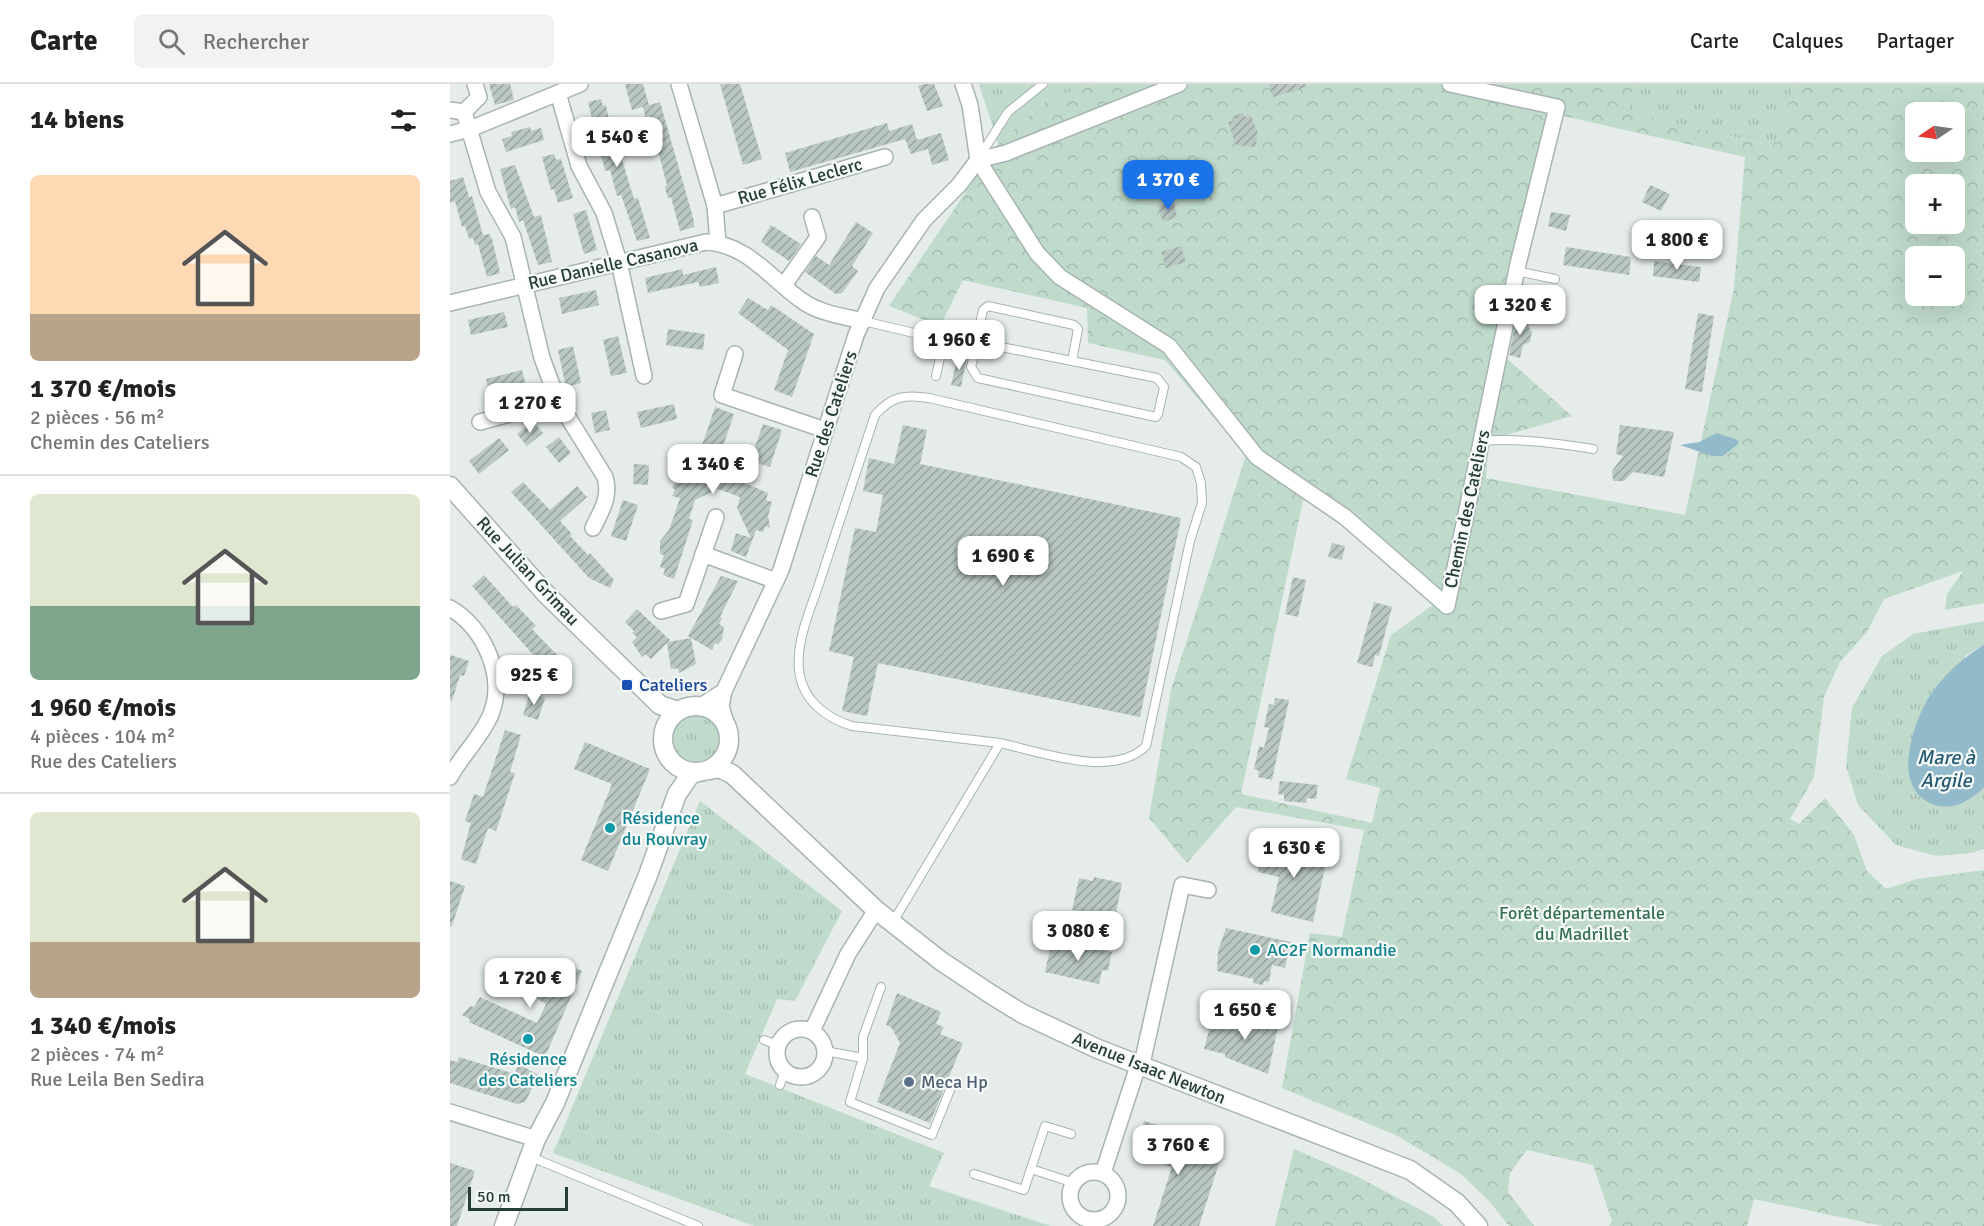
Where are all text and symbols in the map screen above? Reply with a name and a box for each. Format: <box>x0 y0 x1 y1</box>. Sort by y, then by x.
search box <box>134 14 554 68</box>
text: Carte <box>30 24 98 58</box>
icon: search <box>155 25 188 58</box>
text: Rechercher <box>203 28 309 55</box>
text: Carte <box>1690 28 1739 54</box>
text: Calques <box>1772 28 1843 54</box>
text: Partager <box>1876 28 1954 54</box>
north arrow <box>1905 102 1965 162</box>
map controls <box>1905 102 1965 306</box>
text: 14 biens <box>30 104 124 136</box>
icon: filters <box>387 104 420 137</box>
pin: 1 540 € <box>562 117 672 168</box>
text: 1 540 € <box>586 124 648 149</box>
street label: Rue Félix Leclerc <box>735 153 865 209</box>
pin: 1 370 € <box>1113 160 1223 211</box>
text: 1 370 € <box>1137 167 1199 192</box>
button: + <box>1905 174 1965 234</box>
icon: home <box>171 214 279 322</box>
pin: 1 800 € <box>1622 220 1732 271</box>
text: 1 800 € <box>1646 227 1708 252</box>
street label: Rue Danielle Casanova <box>526 234 700 294</box>
button: − <box>1905 246 1965 306</box>
pin: 1 320 € <box>1465 285 1575 336</box>
text: 1 320 € <box>1489 292 1551 317</box>
pin: 1 960 € <box>904 320 1014 371</box>
text: 1 960 € <box>928 327 990 352</box>
street label: Rue des Cateliers <box>800 348 862 480</box>
text: 1 370 €/mois <box>30 373 176 405</box>
pin: 1 270 € <box>475 383 585 434</box>
text: 1 270 € <box>499 390 561 415</box>
text: 2 pièces · 56 m² <box>30 405 165 430</box>
street label: Chemin des Cateliers <box>1439 428 1495 590</box>
text: Chemin des Cateliers <box>30 430 209 455</box>
pin: 1 340 € <box>658 444 768 495</box>
text: 1 340 € <box>682 451 744 476</box>
street label: Rue Julian Grimau <box>472 512 584 630</box>
icon: home <box>171 533 279 641</box>
pin: 1 690 € <box>948 536 1058 587</box>
text: 1 690 € <box>972 543 1034 568</box>
pin: 925 € <box>492 655 576 706</box>
text: 925 € <box>510 662 558 687</box>
place label: Cateliers <box>639 674 708 696</box>
marker: Cateliers <box>620 678 634 692</box>
text: 1 960 €/mois <box>30 692 176 724</box>
text: 4 pièces · 104 m² <box>30 724 175 749</box>
water label: Mare à Argile <box>1917 745 1976 793</box>
text: Rue des Cateliers <box>30 749 177 774</box>
place label: Résidence du Rouvray <box>622 807 708 850</box>
marker: Résidence du Rouvray <box>603 821 617 835</box>
pin: 1 630 € <box>1239 828 1349 879</box>
text: 1 630 € <box>1263 835 1325 860</box>
icon: home <box>171 851 279 959</box>
park label: Forêt départementale du Madrillet <box>1499 902 1665 945</box>
pin: 3 080 € <box>1023 911 1133 962</box>
text: 3 080 € <box>1047 918 1109 943</box>
place label: AC2F Normandie <box>1267 939 1397 961</box>
marker: AC2F Normandie <box>1248 943 1262 957</box>
pin: 1 720 € <box>475 958 585 1009</box>
text: 1 720 € <box>499 965 561 990</box>
pin: 1 650 € <box>1190 990 1300 1041</box>
text: 1 650 € <box>1214 997 1276 1022</box>
text: 1 340 €/mois <box>30 1010 176 1042</box>
street label: Avenue Isaac Newton <box>1069 1027 1229 1109</box>
marker: Résidence des Cateliers <box>521 1032 535 1046</box>
text: 2 pièces · 74 m² <box>30 1042 165 1067</box>
place label: Résidence des Cateliers <box>479 1048 578 1091</box>
text: Rue Leila Ben Sedira <box>30 1067 205 1092</box>
place label: Meca Hp <box>921 1071 988 1093</box>
marker: Meca Hp <box>902 1075 916 1089</box>
pin: 3 760 € <box>1123 1125 1233 1176</box>
text: 3 760 € <box>1147 1132 1209 1157</box>
scale bar <box>468 1184 568 1212</box>
text: 50 m <box>477 1187 511 1207</box>

